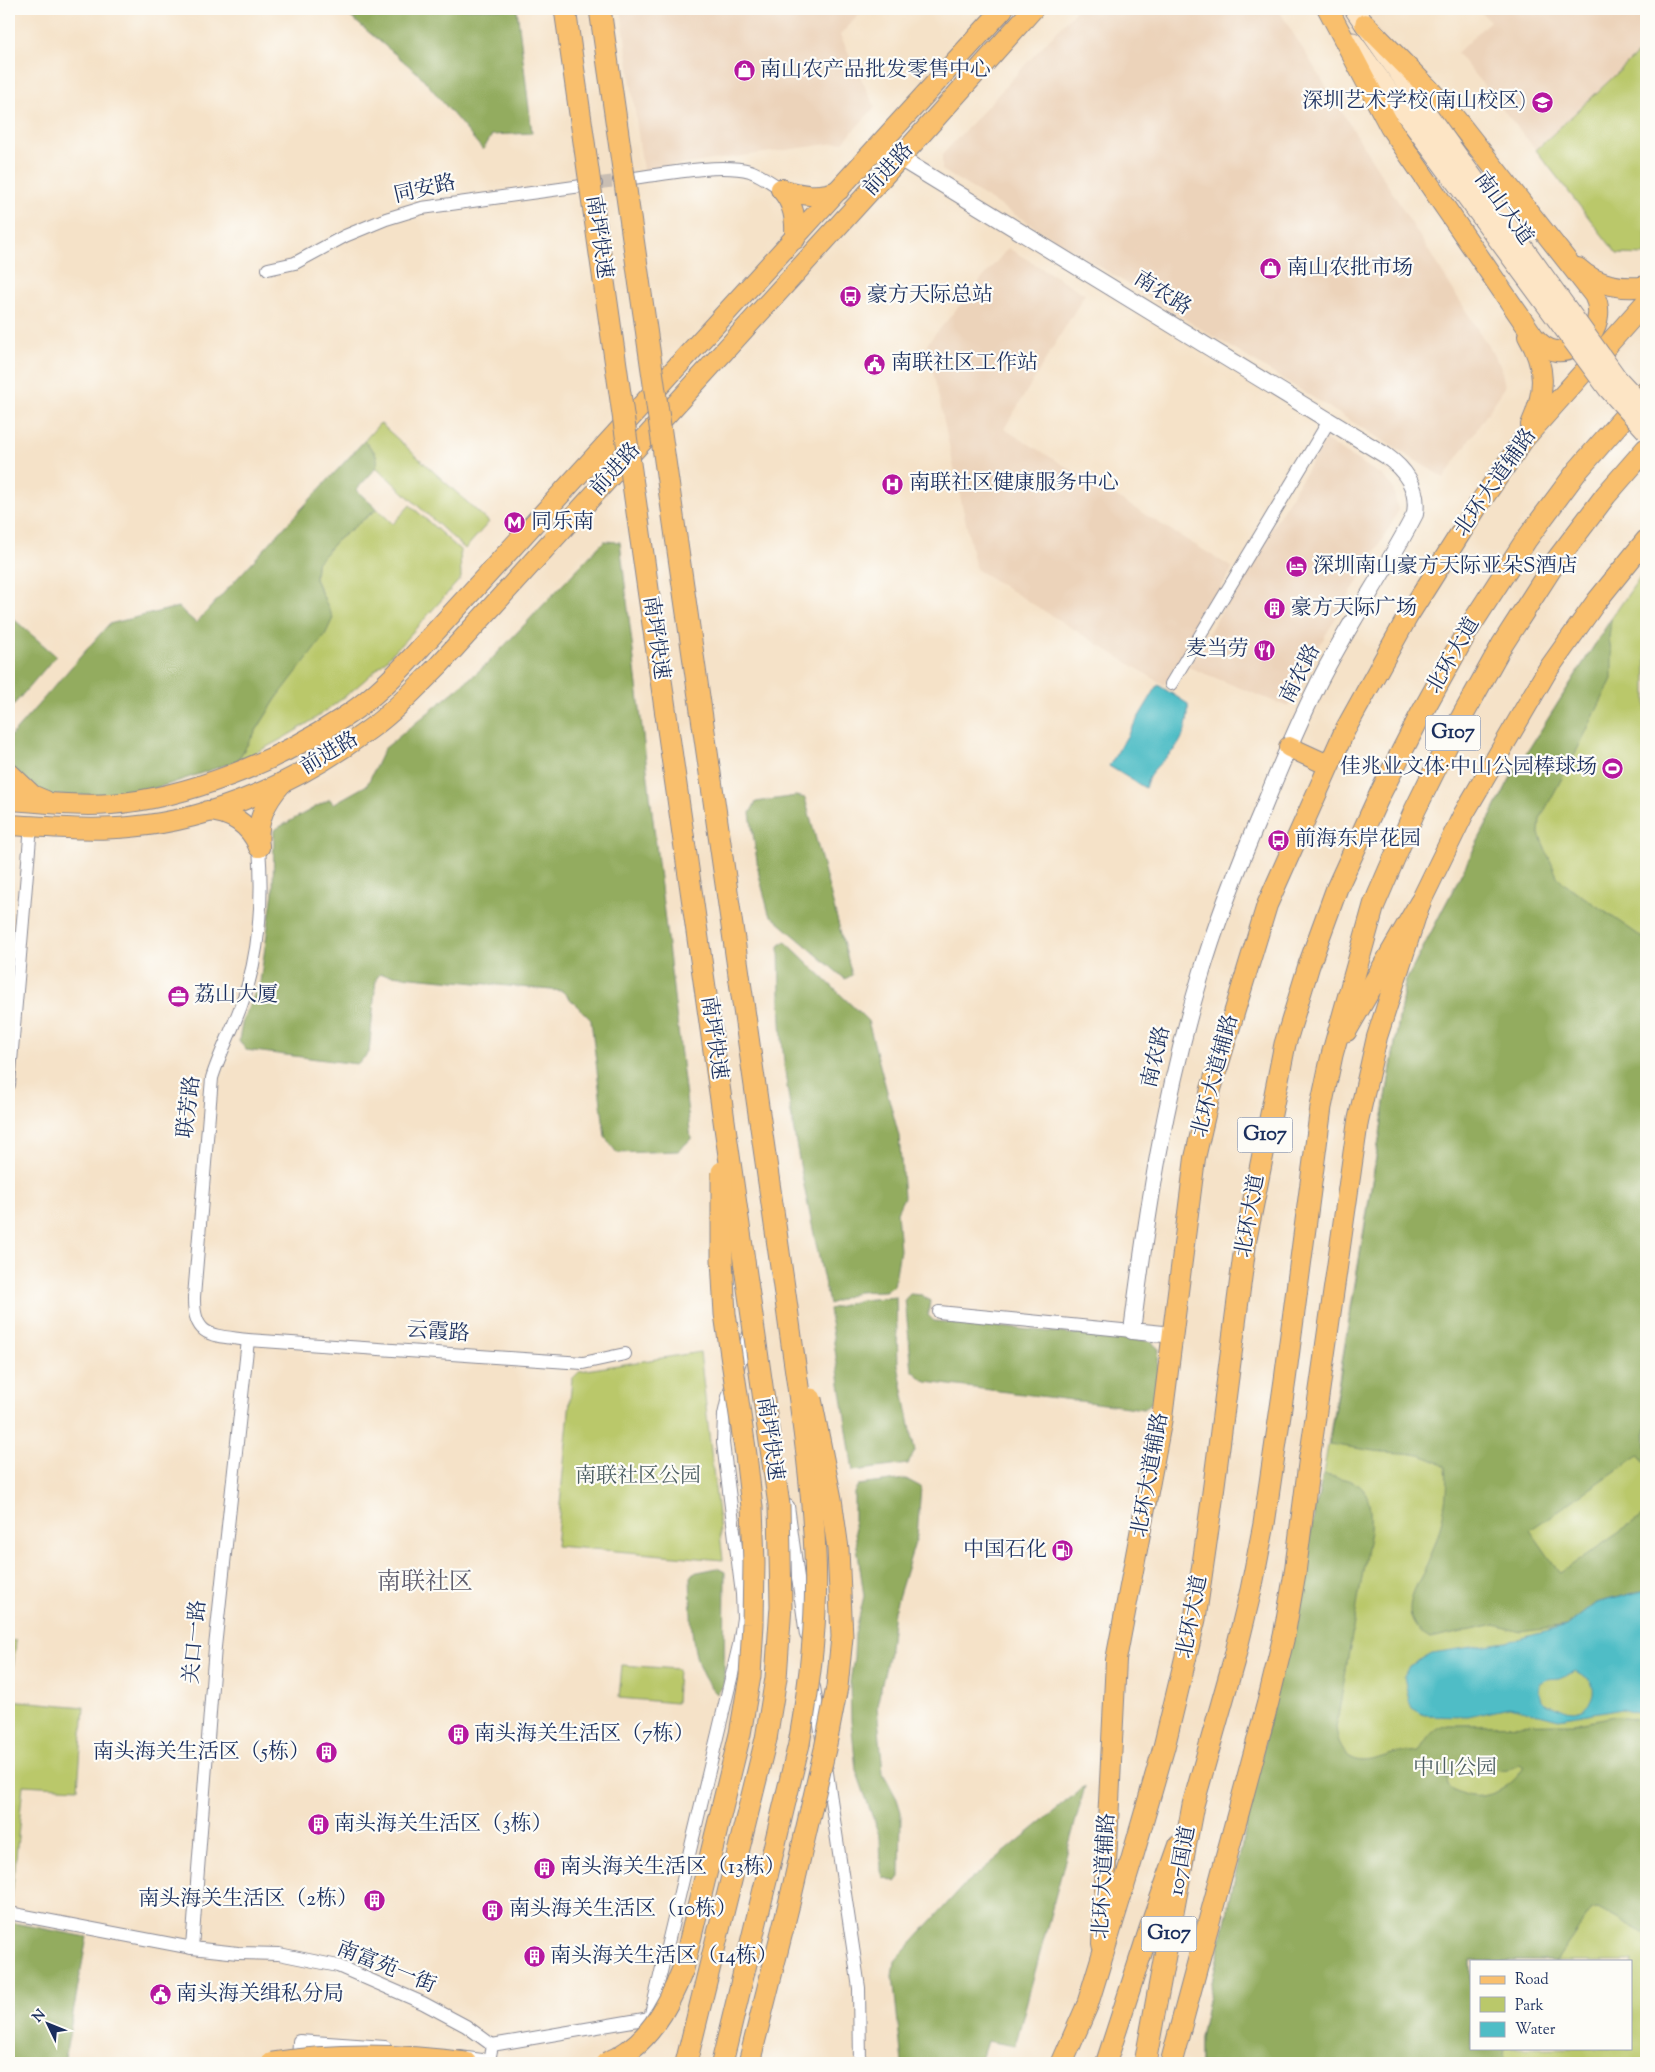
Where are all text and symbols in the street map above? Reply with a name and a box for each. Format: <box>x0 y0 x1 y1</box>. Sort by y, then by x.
place label: 南山农产品批发零售中心 <box>760 56 991 86</box>
shop icon: 南山农产品批发零售中心 <box>732 59 756 83</box>
place label: 深圳艺术学校(南山校区) <box>1302 87 1526 117</box>
school or university icon: 深圳艺术学校(南山校区) <box>1530 90 1554 114</box>
street label: 前进路 <box>857 137 921 203</box>
street label: 南山大道 <box>1466 166 1540 252</box>
street label: 同安路 <box>391 168 459 212</box>
street label: 南坪快速 <box>577 193 619 281</box>
place label: 南山农批市场 <box>1287 254 1413 284</box>
shop icon: 南山农批市场 <box>1259 257 1283 281</box>
street label: 南农路 <box>1127 265 1197 323</box>
place label: 豪方天际总站 <box>867 281 993 311</box>
bus stop icon: 豪方天际总站 <box>839 284 863 308</box>
place label: 南联社区工作站 <box>891 349 1038 379</box>
public building icon: 南联社区工作站 <box>863 352 887 376</box>
street label: 北环大道辅路 <box>1448 423 1544 543</box>
street label: 前进路 <box>584 437 648 503</box>
place label: 南联社区健康服务中心 <box>909 469 1119 499</box>
hospital icon: 南联社区健康服务中心 <box>881 472 905 496</box>
place label: 同乐南 <box>531 508 594 538</box>
metro station icon: 同乐南 <box>503 511 527 535</box>
place label: 深圳南山豪方天际亚朵S酒店 <box>1313 552 1578 582</box>
hotel icon: 深圳南山豪方天际亚朵S酒店 <box>1285 555 1309 579</box>
street label: 南坪快速 <box>634 594 676 682</box>
place label: 豪方天际广场 <box>1291 594 1417 624</box>
building icon: 豪方天际广场 <box>1263 597 1287 621</box>
street label: 北环大道 <box>1420 612 1488 700</box>
place label: 麦当劳 <box>1186 635 1249 665</box>
restaurant icon: 麦当劳 <box>1253 638 1277 662</box>
street label: 南农路 <box>1273 639 1329 709</box>
road number: G107 <box>1426 716 1480 750</box>
street label: 前进路 <box>295 725 365 783</box>
place label: 佳兆业文体·中山公园棒球场 <box>1340 753 1597 783</box>
sports icon: 佳兆业文体·中山公园棒球场 <box>1601 756 1625 780</box>
place label: 前海东岸花园 <box>1295 825 1421 855</box>
bus stop icon: 前海东岸花园 <box>1267 828 1291 852</box>
place label: 荔山大厦 <box>194 981 278 1011</box>
office icon: 荔山大厦 <box>166 984 190 1008</box>
street label: 南坪快速 <box>692 994 734 1082</box>
street label: 北环大道辅路 <box>1185 1011 1247 1141</box>
street label: 南农路 <box>1135 1023 1179 1091</box>
street label: 联芳路 <box>171 1074 209 1140</box>
road number: G107 <box>1238 1118 1292 1152</box>
street label: 北环大道 <box>1229 1172 1273 1260</box>
street label: 云霞路 <box>406 1316 470 1350</box>
street label: 南坪快速 <box>748 1395 790 1483</box>
street label: 北环大道辅路 <box>1125 1410 1177 1540</box>
park label: 南联社区公园 <box>575 1462 701 1492</box>
place label: 中国石化 <box>963 1536 1047 1566</box>
fuel station icon: 中国石化 <box>1051 1539 1075 1563</box>
district label: 南联社区 <box>377 1566 473 1600</box>
street label: 北环大道 <box>1170 1573 1216 1661</box>
street label: 关口一路 <box>177 1599 215 1685</box>
place label: 南头海关生活区（7栋） <box>474 1720 695 1750</box>
building icon: 南头海关生活区（7栋） <box>446 1723 470 1747</box>
place label: 南头海关生活区（5栋） <box>93 1738 310 1768</box>
building icon: 南头海关生活区（5栋） <box>314 1741 338 1765</box>
park label: 中山公园 <box>1413 1754 1497 1784</box>
place label: 南头海关生活区（3栋） <box>334 1810 552 1840</box>
street label: 北环大道辅路 <box>1087 1812 1123 1940</box>
building icon: 南头海关生活区（3栋） <box>306 1813 330 1837</box>
street label: 107国道 <box>1162 1824 1204 1898</box>
place label: 南头海关生活区（13栋） <box>560 1853 786 1883</box>
building icon: 南头海关生活区（13栋） <box>532 1856 556 1880</box>
place label: 南头海关生活区（2栋） <box>138 1885 358 1915</box>
building icon: 南头海关生活区（2栋） <box>362 1888 386 1912</box>
place label: 南头海关生活区（10栋） <box>509 1895 737 1925</box>
building icon: 南头海关生活区（10栋） <box>481 1898 505 1922</box>
road number: G107 <box>1142 1916 1196 1952</box>
street label: 南富苑一街 <box>332 1934 440 2002</box>
place label: 南头海关生活区（14栋） <box>550 1942 778 1972</box>
building icon: 南头海关生活区（14栋） <box>522 1945 546 1969</box>
legend <box>1470 1960 1632 2050</box>
text: Road <box>1515 1970 1549 1991</box>
place label: 南头海关缉私分局 <box>176 1980 344 2010</box>
public building icon: 南头海关缉私分局 <box>148 1983 172 2007</box>
text: Park <box>1515 1996 1544 2017</box>
north arrow <box>22 2000 72 2050</box>
text: N <box>29 2006 51 2027</box>
text: Water <box>1515 2020 1556 2041</box>

